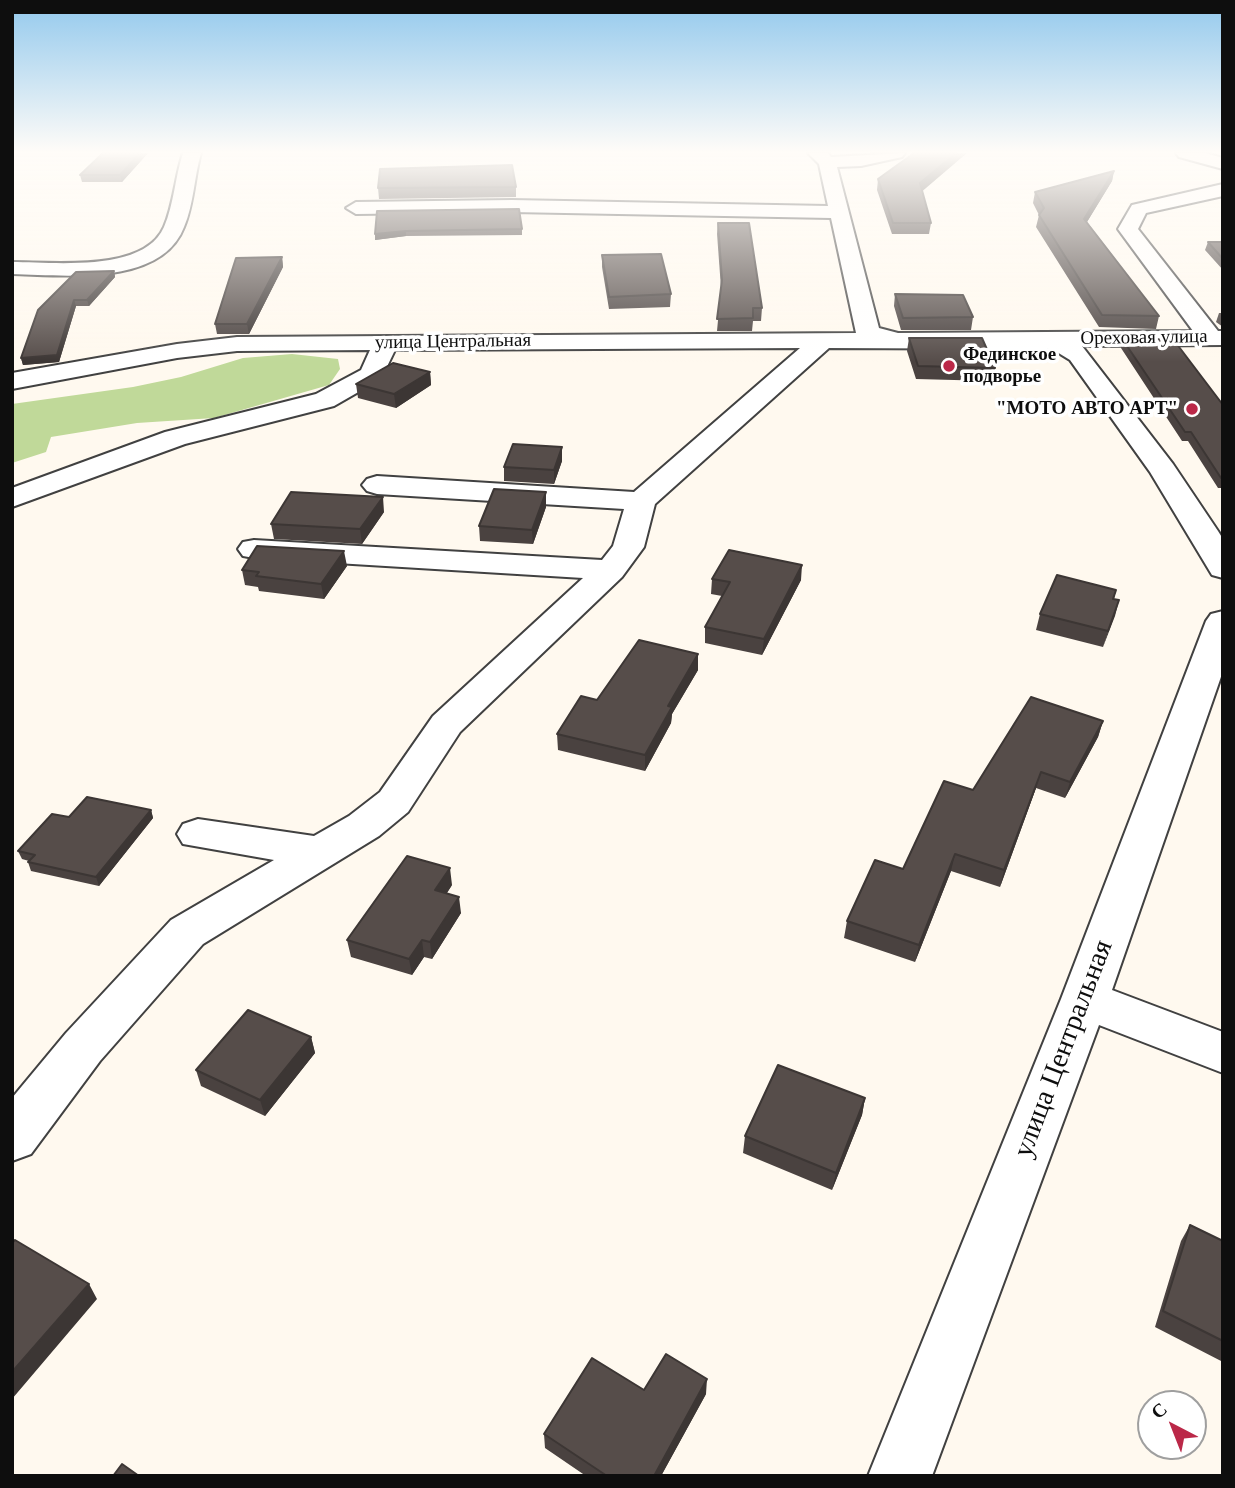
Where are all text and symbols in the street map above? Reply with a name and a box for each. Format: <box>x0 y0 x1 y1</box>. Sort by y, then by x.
street label: Ореховая улица <box>1080 325 1208 351</box>
street label: улица Центральная <box>375 329 531 355</box>
place label: Фединское подворье <box>963 344 1056 388</box>
marker: Фединское подворье <box>941 358 957 374</box>
place label: "МОТО АВТО АРТ" <box>996 398 1178 420</box>
marker: "МОТО АВТО АРТ" <box>1184 401 1200 417</box>
street label: улица Центральная <box>1007 936 1121 1162</box>
north arrow <box>1137 1390 1207 1460</box>
text: С <box>1147 1398 1171 1423</box>

